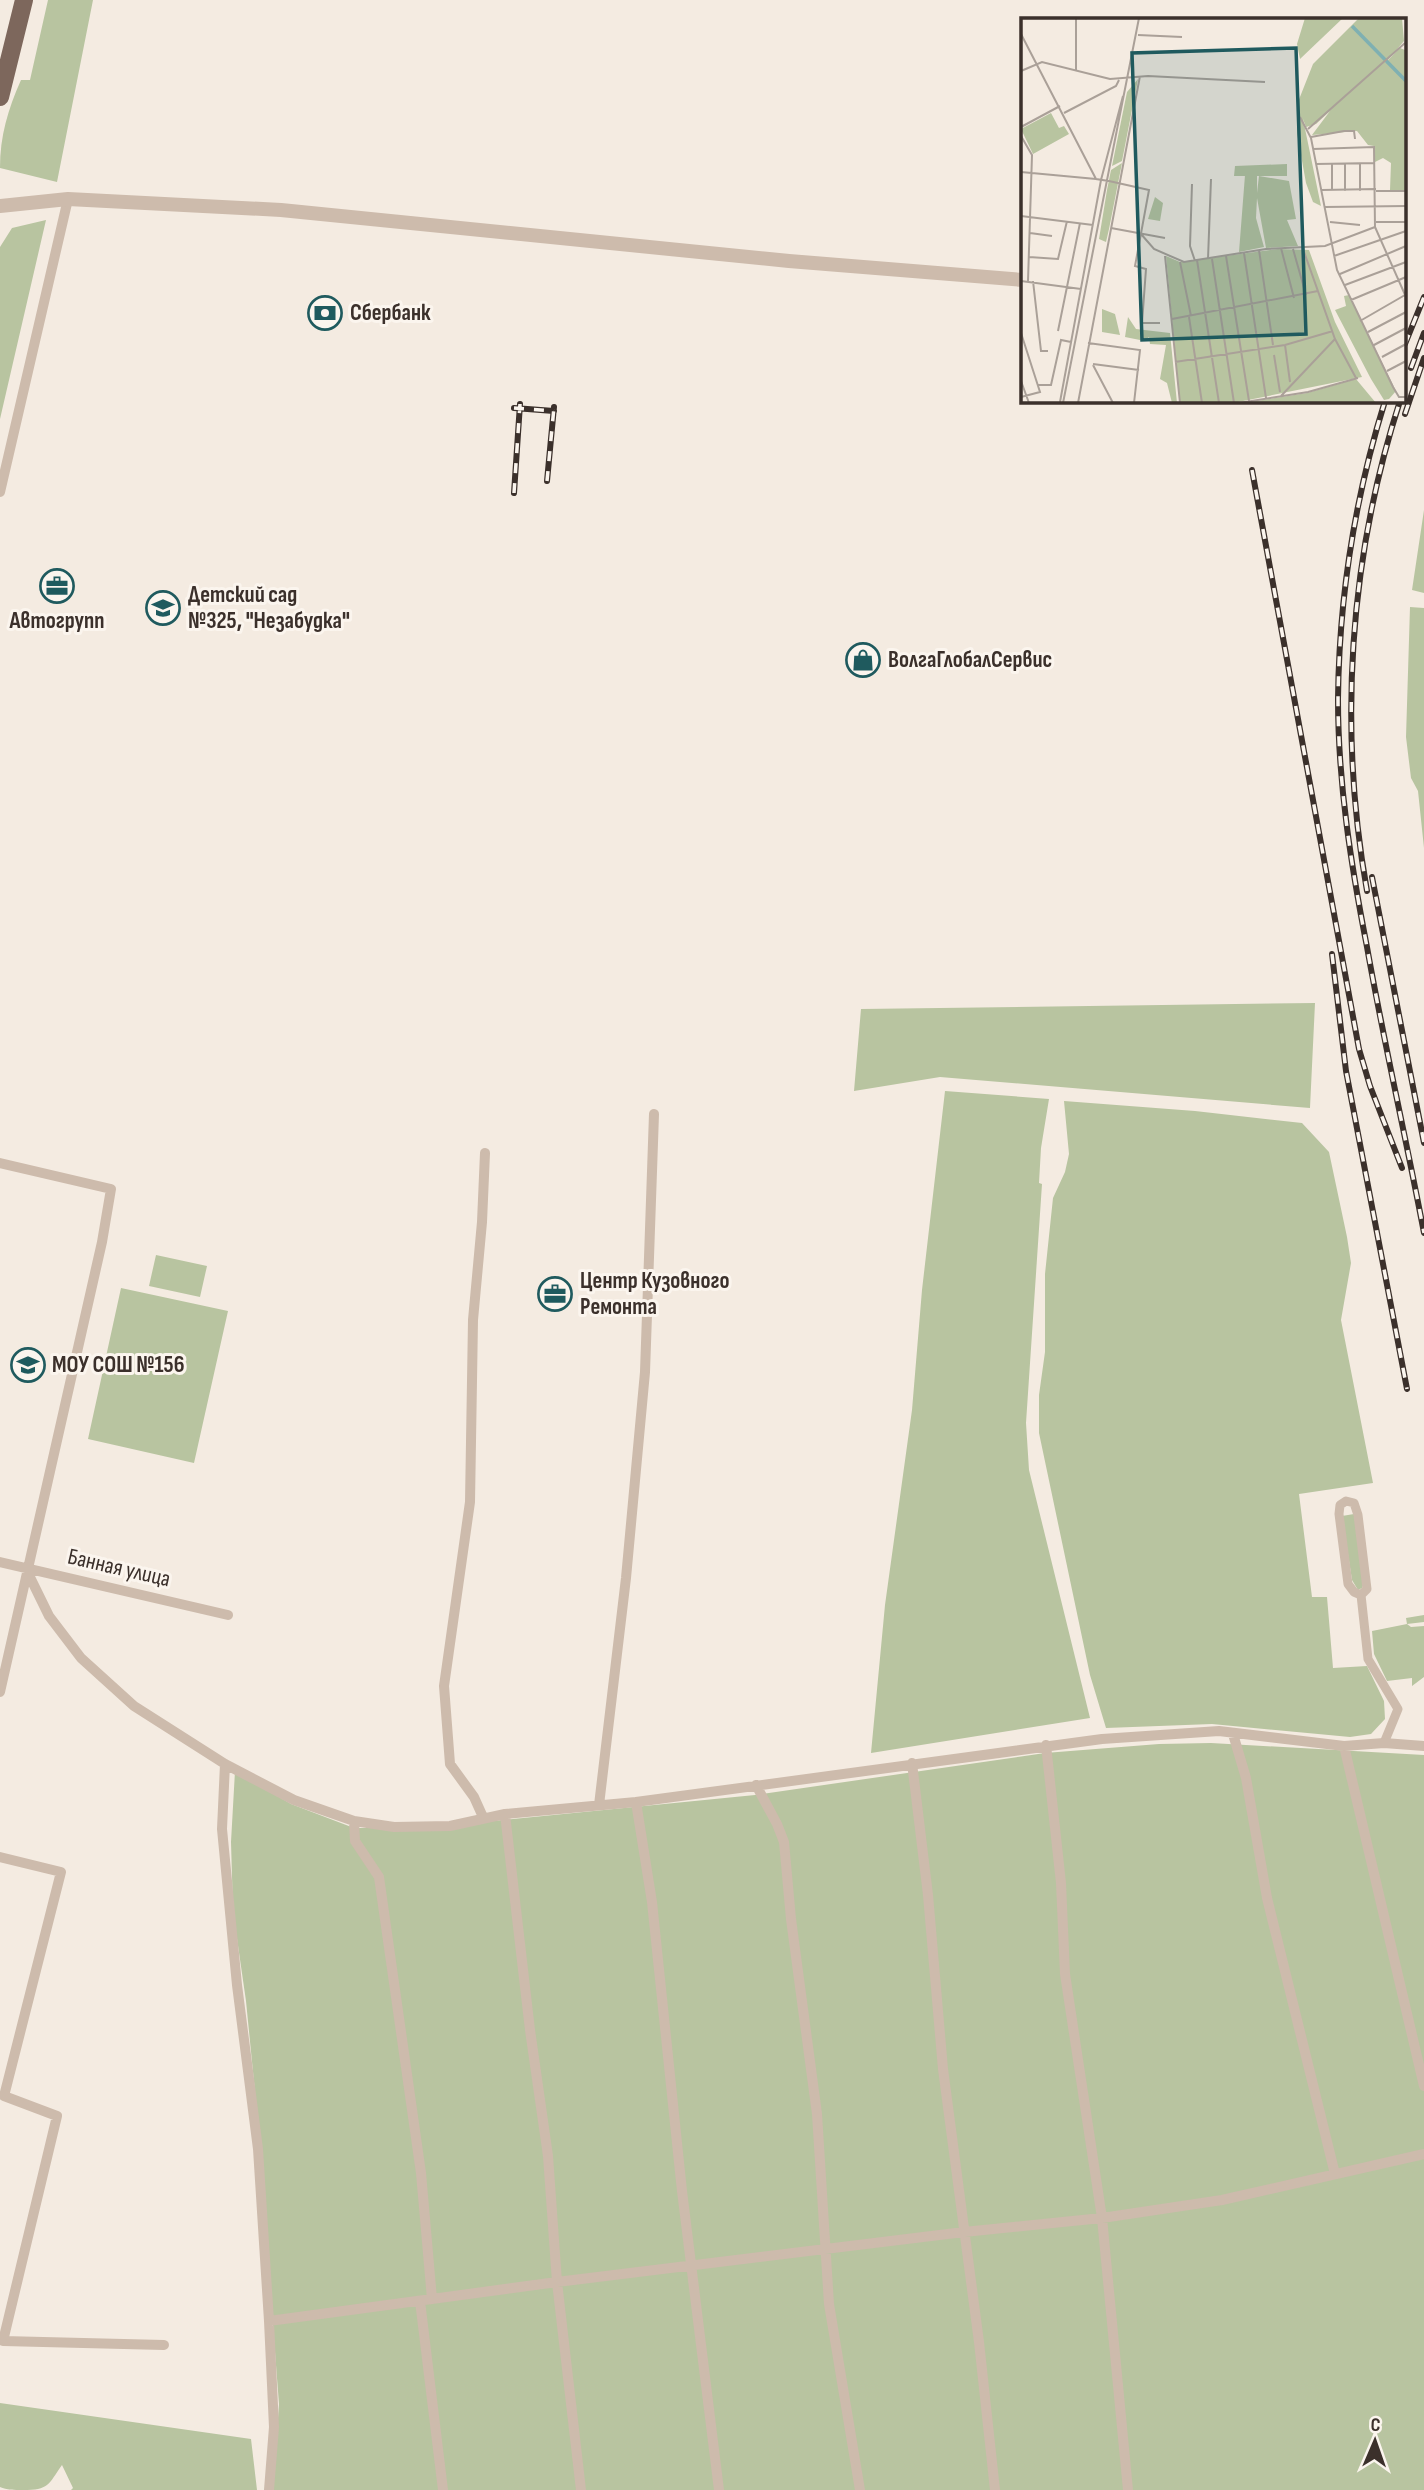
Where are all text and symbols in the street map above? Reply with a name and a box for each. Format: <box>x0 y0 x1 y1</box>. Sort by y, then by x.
inset map <box>1021 18 1406 402</box>
bank icon: Сбербанк <box>306 294 344 332</box>
place label: Сбербанк <box>350 299 431 327</box>
office icon: Автогрупп <box>38 567 76 605</box>
place label: Детский сад №325, "Незабудка" <box>188 581 350 635</box>
school or university icon: Детский сад №325, "Незабудка" <box>144 589 182 627</box>
place label: Автогрупп <box>9 607 104 635</box>
shop icon: ВолгаГлобалСервис <box>844 641 882 679</box>
place label: ВолгаГлобалСервис <box>888 646 1052 674</box>
place label: Центр Кузовного Ремонта <box>580 1267 730 1321</box>
office icon: Центр Кузовного Ремонта <box>536 1275 574 1313</box>
school or university icon: МОУ СОШ №156 <box>9 1346 47 1384</box>
place label: МОУ СОШ №156 <box>52 1351 184 1379</box>
street label: Банная улица <box>65 1543 173 1593</box>
north arrow <box>1340 2406 1410 2476</box>
text: С <box>1370 2414 1381 2437</box>

